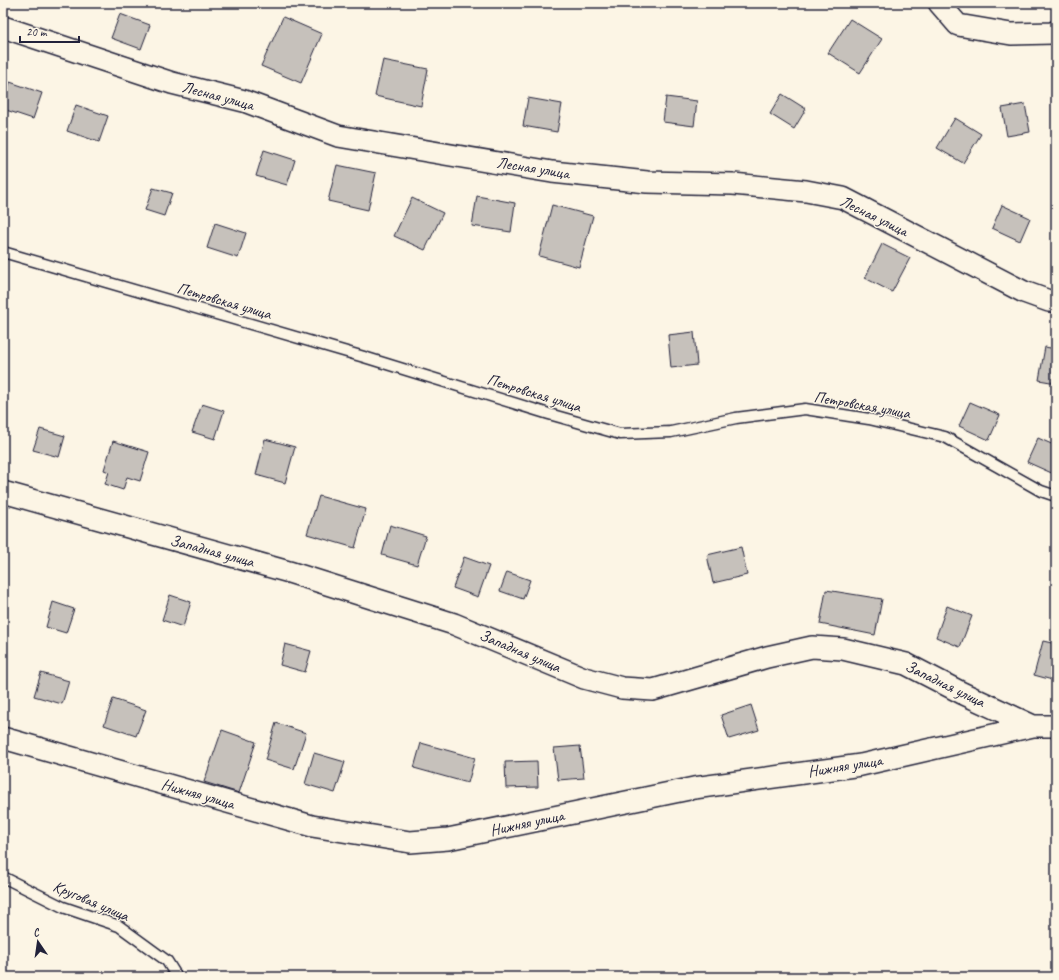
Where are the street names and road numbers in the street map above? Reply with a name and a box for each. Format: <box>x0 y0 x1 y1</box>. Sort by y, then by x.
street label: Лесная улица <box>180 77 257 116</box>
street label: Лесная улица <box>495 152 572 184</box>
street label: Лесная улица <box>837 191 913 242</box>
street label: Петровская улица <box>174 278 274 324</box>
street label: Петровская улица <box>485 369 584 417</box>
street label: Петровская улица <box>812 387 913 423</box>
street label: Западная улица <box>168 530 257 572</box>
street label: Западная улица <box>476 625 565 677</box>
street label: Западная улица <box>902 656 989 712</box>
street label: Нижняя улица <box>806 750 885 782</box>
street label: Нижняя улица <box>159 774 238 814</box>
street label: Нижняя улица <box>488 805 567 841</box>
street label: Круговая улица <box>50 876 133 926</box>

